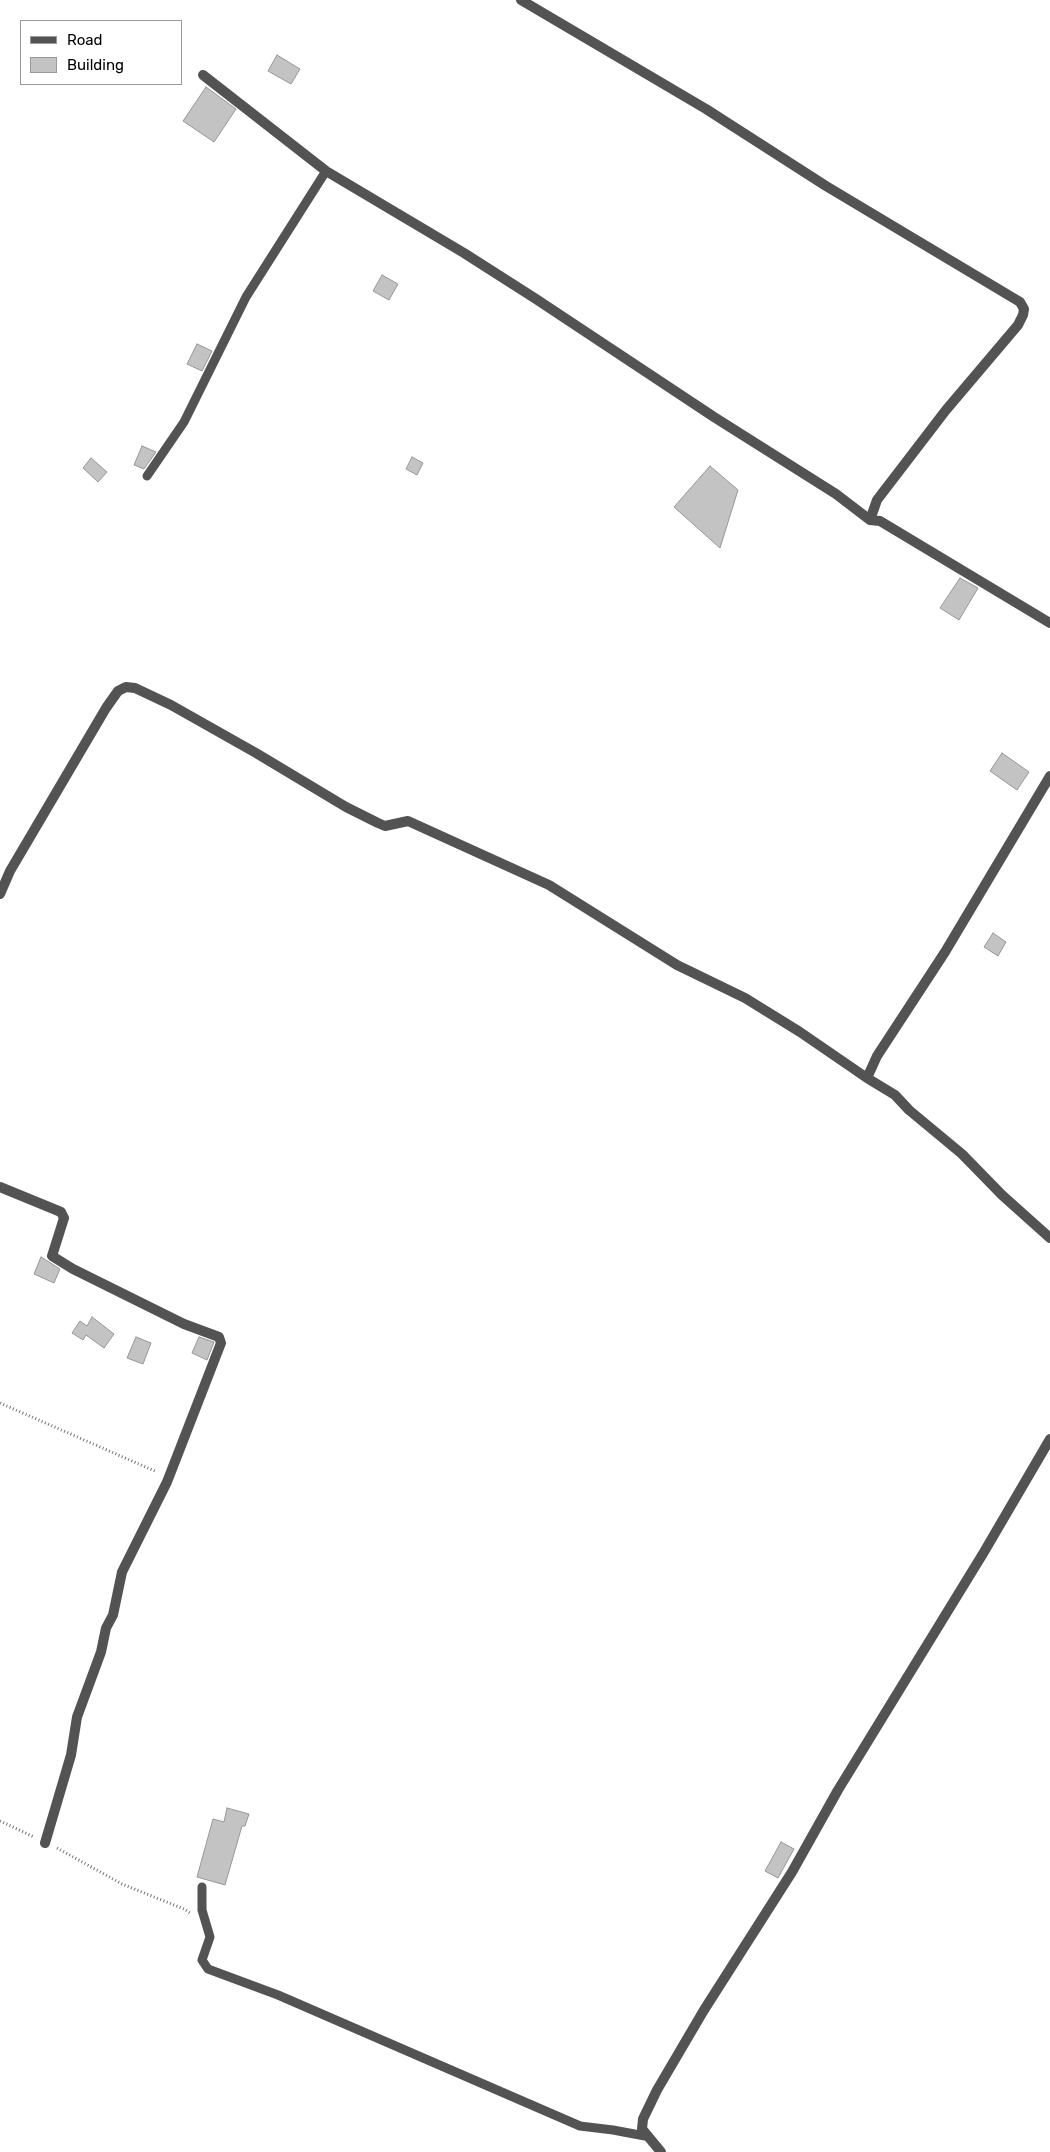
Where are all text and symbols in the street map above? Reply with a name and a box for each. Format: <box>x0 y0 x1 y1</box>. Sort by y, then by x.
legend <box>20 20 182 85</box>
text: Road <box>67 31 103 49</box>
text: Building <box>67 56 124 74</box>

